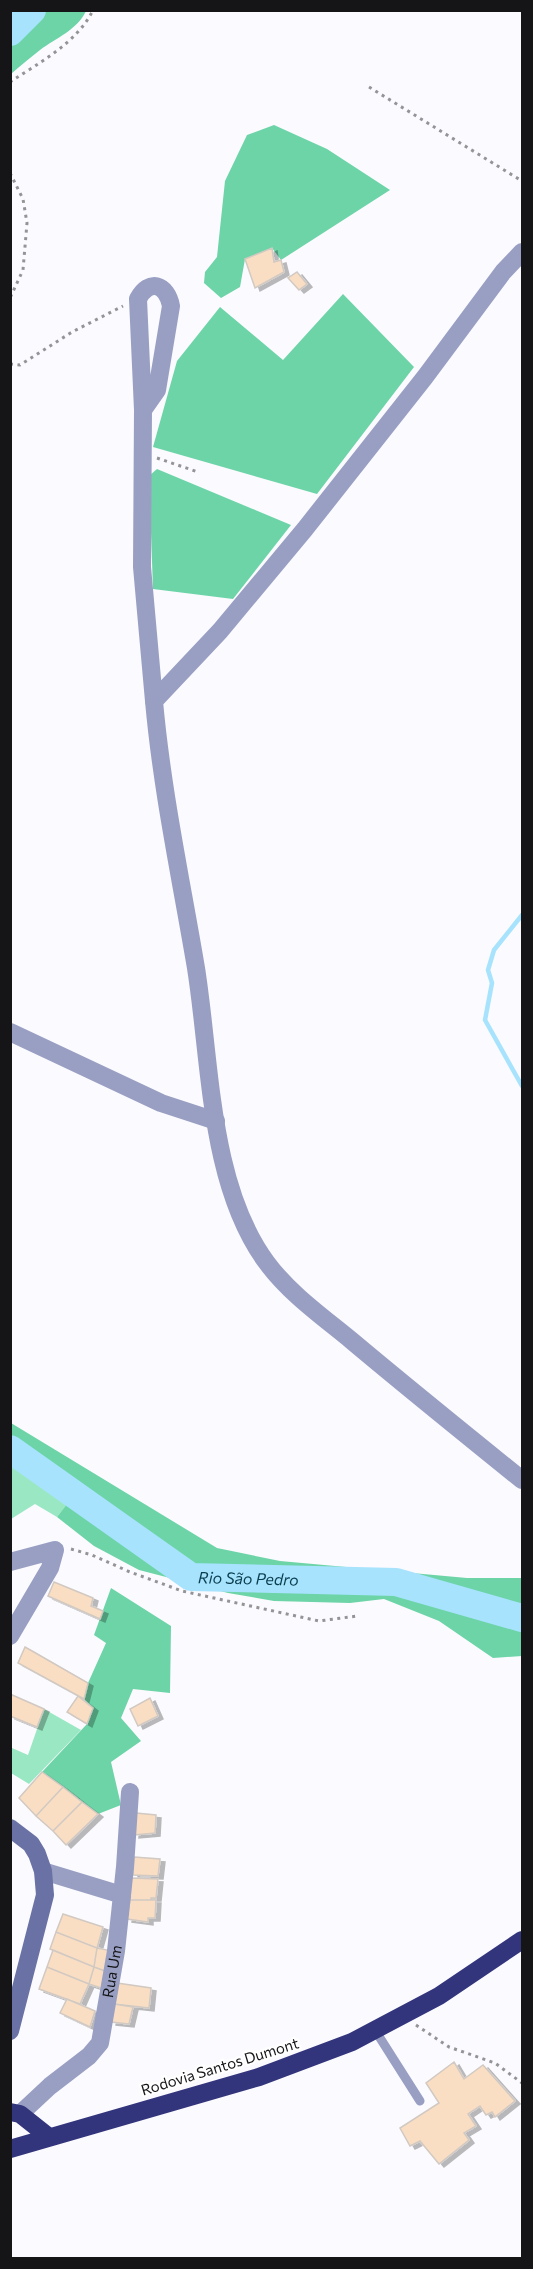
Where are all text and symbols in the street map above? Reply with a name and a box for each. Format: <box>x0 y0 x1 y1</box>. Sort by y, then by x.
water label: Rio São Pedro <box>198 1567 299 1589</box>
street label: Rua Um <box>98 1943 125 1999</box>
street label: Rodovia Santos Dumont <box>139 2033 301 2099</box>

